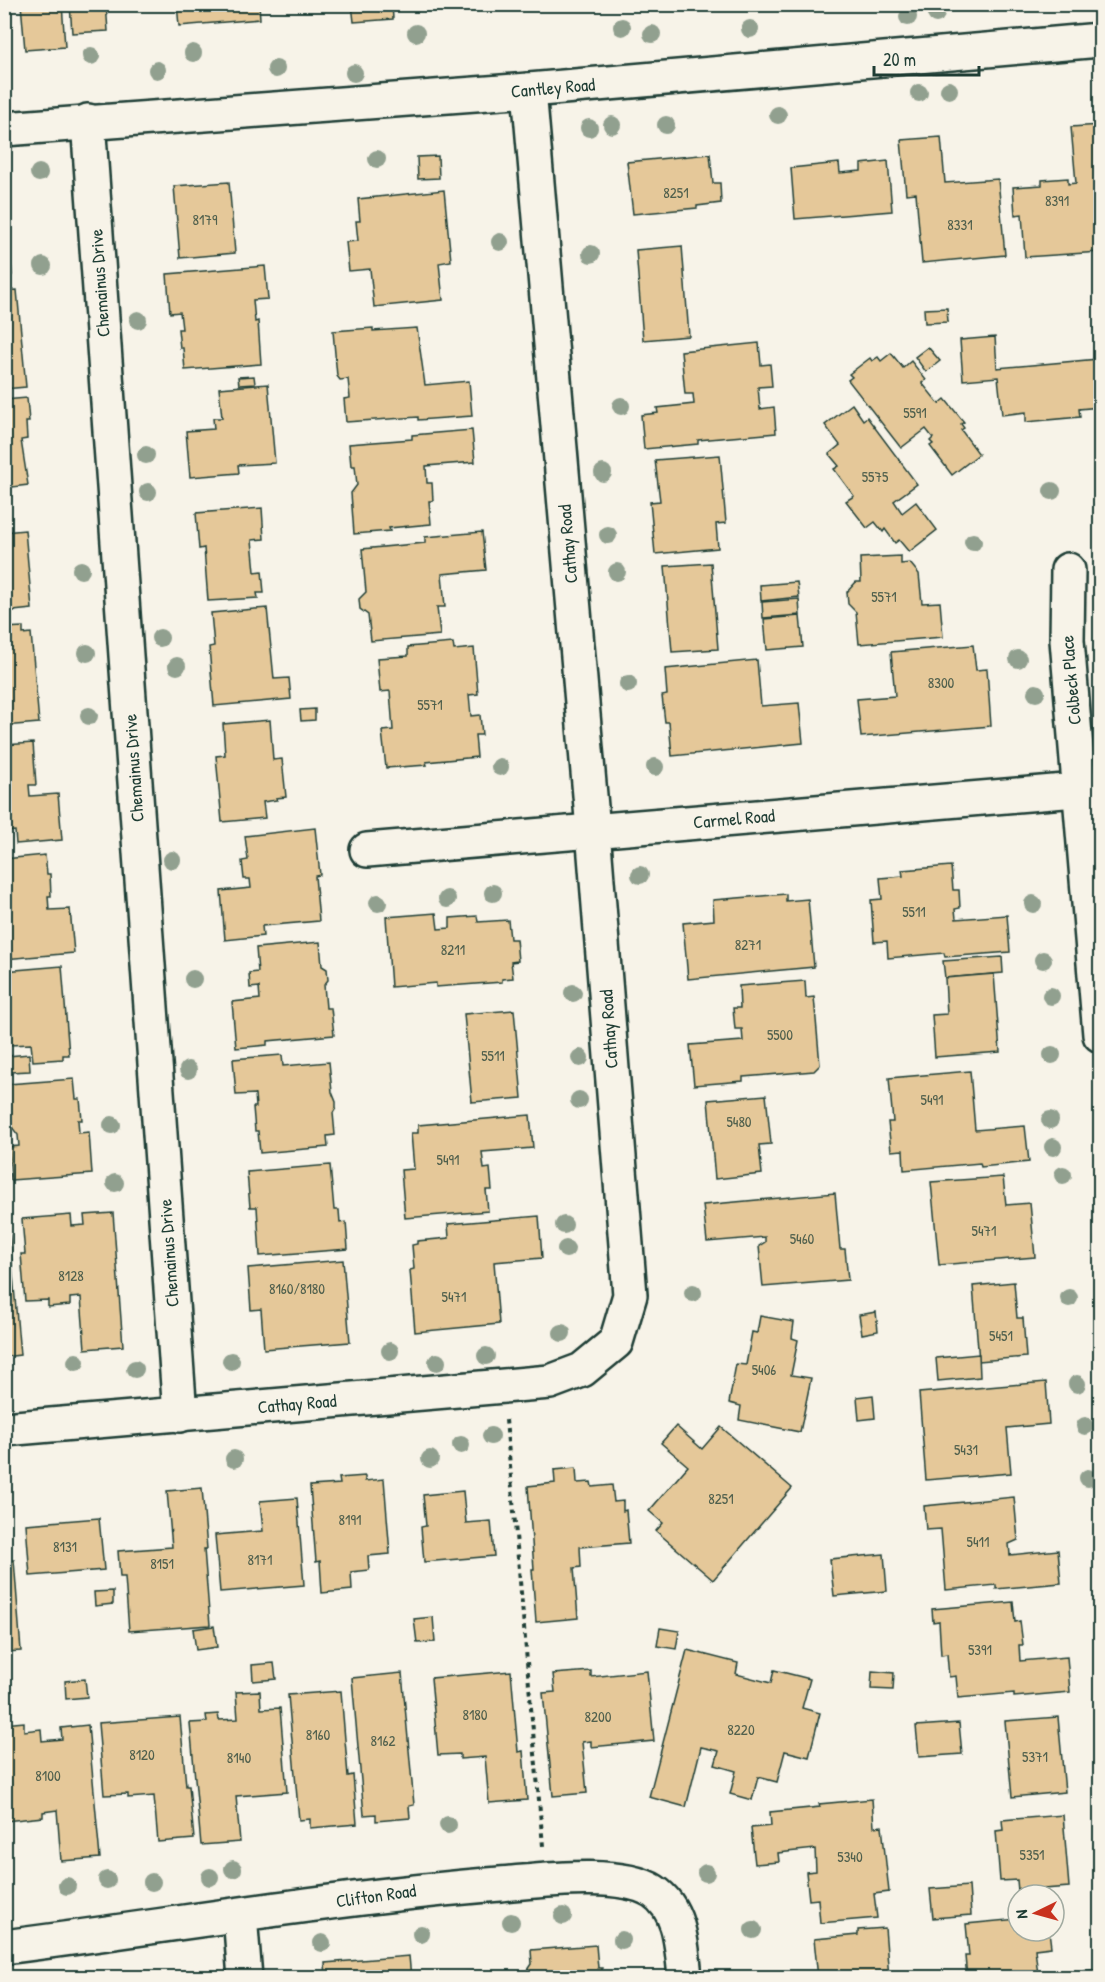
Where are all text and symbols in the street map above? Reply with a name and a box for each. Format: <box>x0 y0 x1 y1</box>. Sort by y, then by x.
scale bar <box>874 39 979 77</box>
text: 20 m <box>883 47 916 72</box>
street label: Cantley Road <box>510 71 596 104</box>
house number: 8251 <box>663 182 689 203</box>
house number: 8391 <box>1045 190 1069 211</box>
house number: 8179 <box>193 209 218 230</box>
house number: 8331 <box>947 214 973 235</box>
street label: Chemainus Drive <box>83 228 116 338</box>
house number: 5591 <box>903 402 927 423</box>
house number: 5575 <box>862 466 889 487</box>
street label: Cathay Road <box>552 504 583 584</box>
house number: 5571 <box>871 586 897 607</box>
street label: Colbeck Place <box>1054 634 1087 726</box>
house number: 8300 <box>928 672 955 693</box>
house number: 5571 <box>417 694 443 715</box>
street label: Chemainus Drive <box>117 713 150 823</box>
street label: Carmel Road <box>692 802 776 835</box>
house number: 5511 <box>902 901 926 922</box>
house number: 8271 <box>735 934 761 955</box>
house number: 8211 <box>441 939 465 960</box>
street label: Cathay Road <box>593 989 624 1069</box>
house number: 5500 <box>767 1024 793 1045</box>
house number: 5511 <box>481 1045 505 1066</box>
house number: 5491 <box>921 1089 943 1110</box>
house number: 5480 <box>726 1111 752 1132</box>
house number: 5491 <box>437 1149 459 1170</box>
street label: Chemainus Drive <box>152 1198 185 1308</box>
house number: 5471 <box>972 1220 996 1241</box>
house number: 5460 <box>790 1228 815 1249</box>
house number: 8128 <box>58 1265 84 1286</box>
house number: 8160/8180 <box>269 1278 325 1299</box>
house number: 5471 <box>442 1286 466 1307</box>
house number: 5451 <box>989 1325 1013 1346</box>
house number: 5406 <box>752 1359 776 1380</box>
street label: Cathay Road <box>257 1388 337 1419</box>
house number: 5431 <box>954 1439 978 1460</box>
house number: 8251 <box>708 1488 734 1509</box>
house number: 8191 <box>339 1509 361 1530</box>
house number: 5411 <box>967 1531 989 1552</box>
house number: 8131 <box>53 1536 77 1557</box>
house number: 8171 <box>248 1549 272 1570</box>
house number: 8151 <box>150 1553 174 1574</box>
house number: 5391 <box>968 1639 992 1660</box>
house number: 8180 <box>462 1704 488 1725</box>
house number: 8200 <box>585 1706 612 1727</box>
house number: 8220 <box>727 1719 755 1740</box>
house number: 8160 <box>306 1724 331 1745</box>
house number: 8162 <box>371 1730 395 1751</box>
house number: 8120 <box>129 1744 155 1765</box>
house number: 5371 <box>1022 1746 1048 1767</box>
house number: 8140 <box>227 1747 251 1768</box>
house number: 8100 <box>35 1765 61 1786</box>
house number: 5351 <box>1020 1844 1044 1865</box>
house number: 5340 <box>837 1846 863 1867</box>
street label: Clifton Road <box>334 1878 417 1913</box>
north arrow <box>1006 1883 1066 1943</box>
text: N <box>1010 1909 1032 1920</box>

